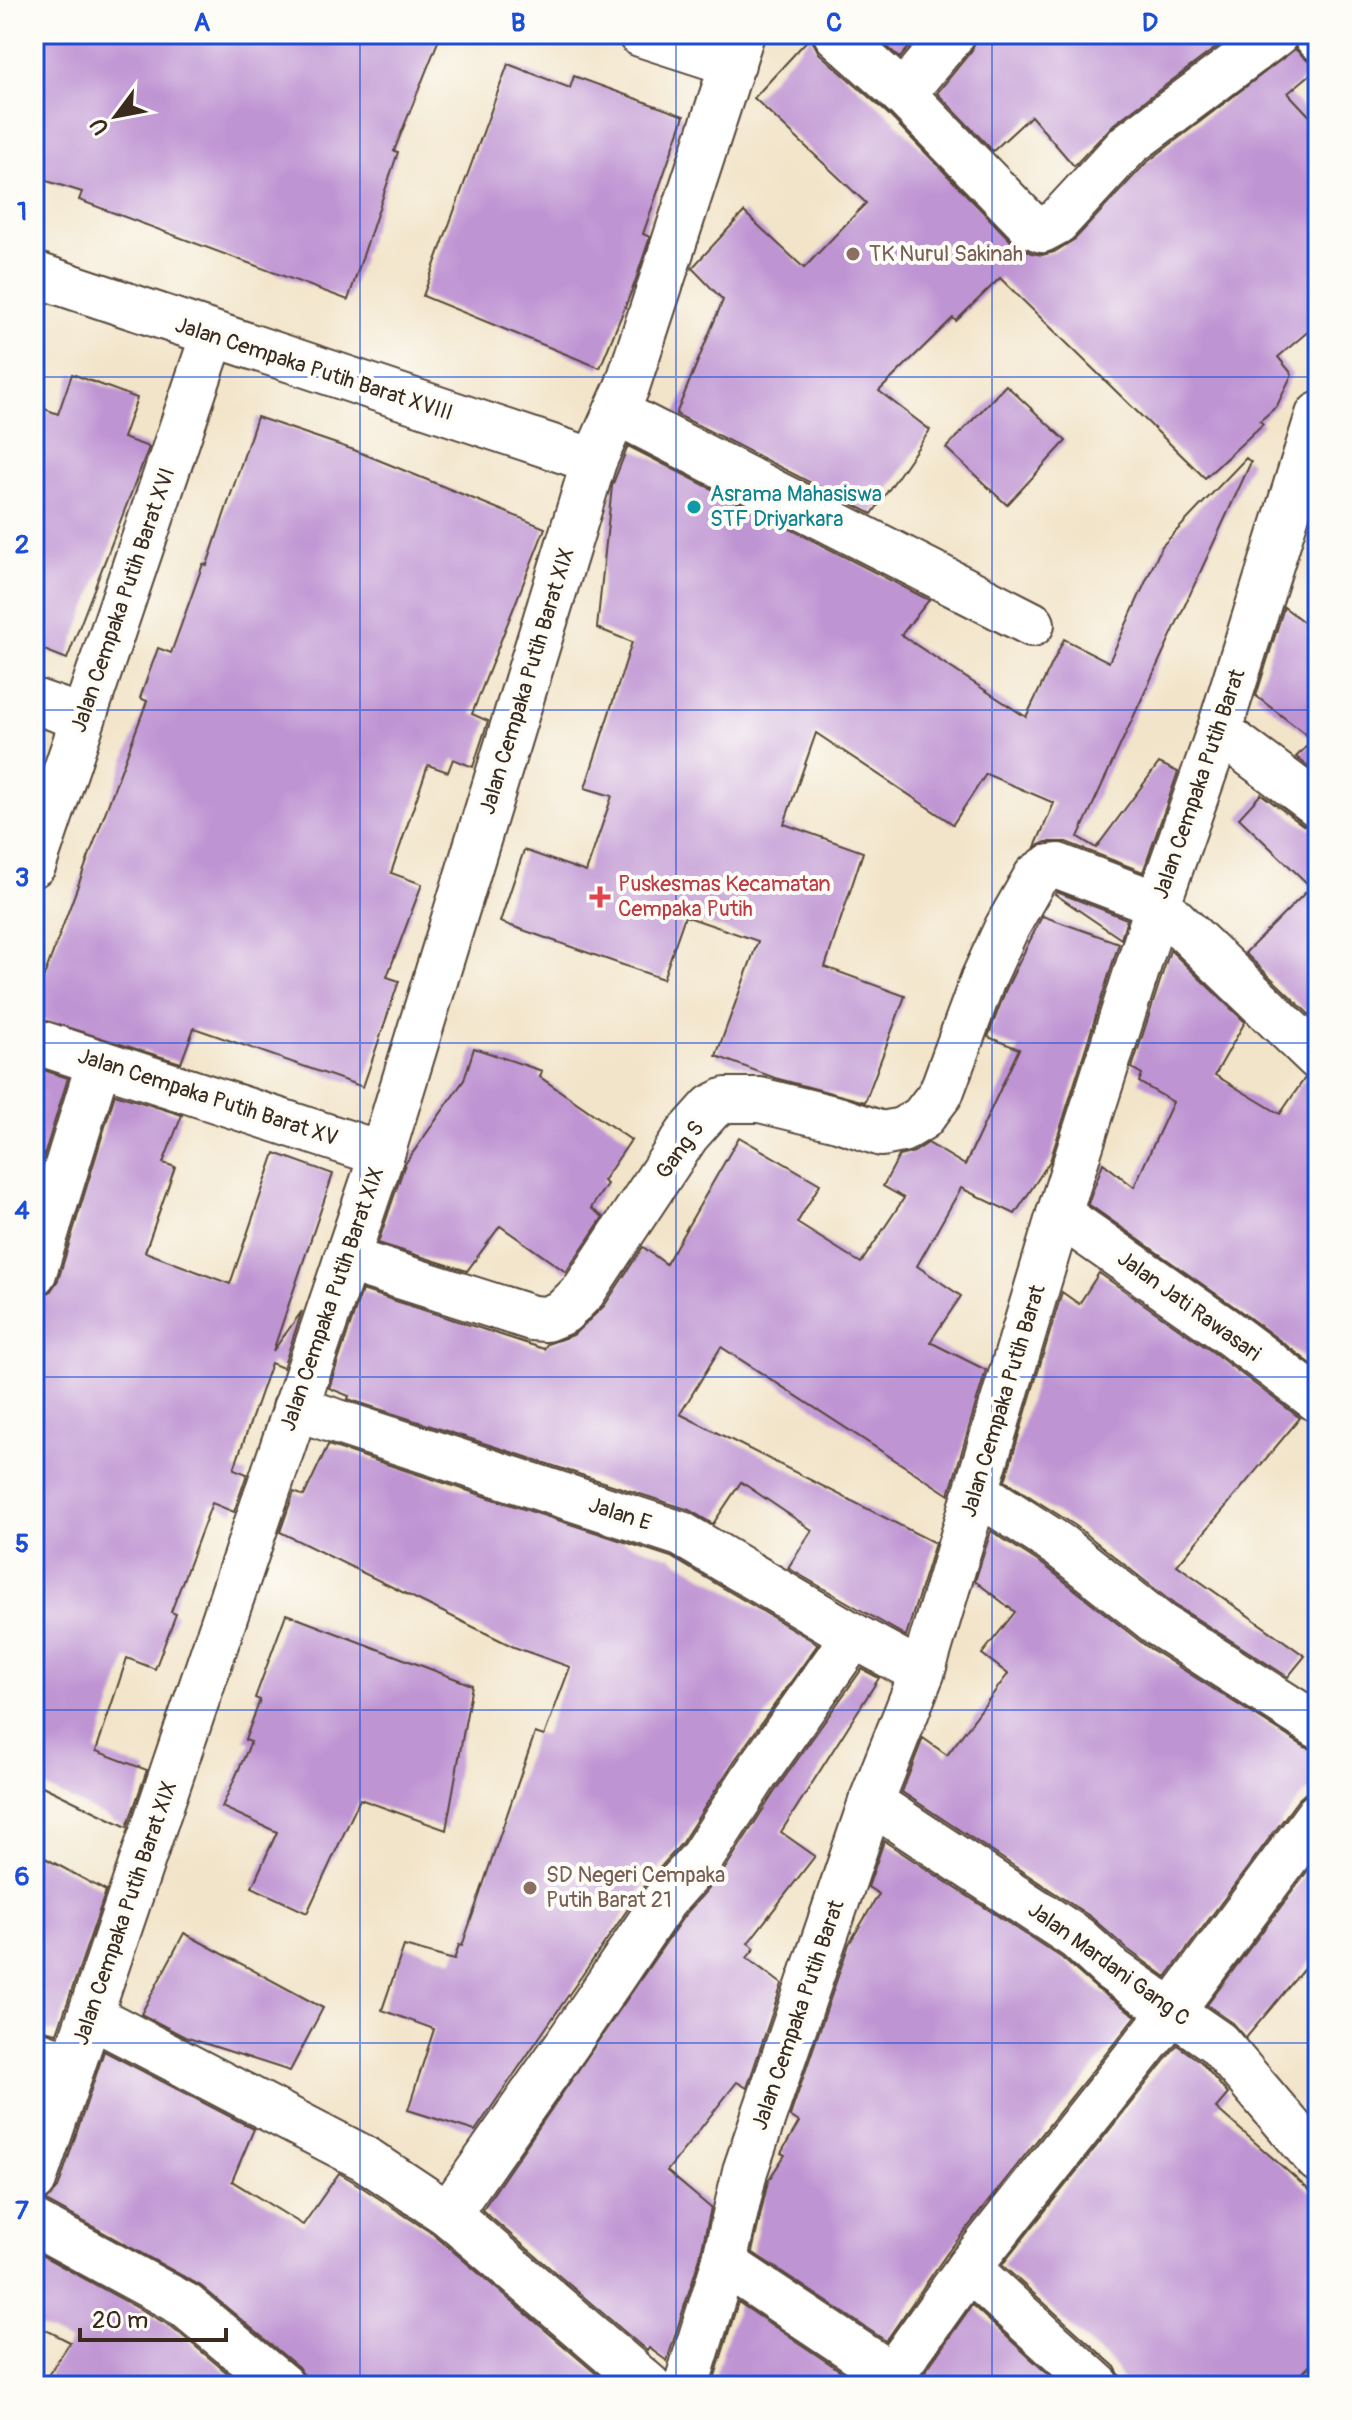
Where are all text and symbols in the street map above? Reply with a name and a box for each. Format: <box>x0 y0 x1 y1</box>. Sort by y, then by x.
text: A <box>194 7 211 39</box>
text: B <box>511 7 525 39</box>
text: C <box>826 7 842 39</box>
text: D <box>1142 7 1158 39</box>
north arrow <box>76 76 156 156</box>
text: U <box>84 112 116 140</box>
text: 1 <box>17 196 27 228</box>
place label: TK Nurul Sakinah <box>869 240 1023 268</box>
marker: TK Nurul Sakinah <box>844 245 862 263</box>
street label: Jalan Cempaka Putih Barat XVIII <box>172 311 456 427</box>
street label: Jalan Cempaka Putih Barat XVI <box>65 464 181 736</box>
place label: Asrama Mahasiswa STF Driyarkara <box>710 480 882 533</box>
marker: Asrama Mahasiswa STF Driyarkara <box>685 498 703 516</box>
text: 2 <box>15 529 29 561</box>
street label: Jalan Cempaka Putih Barat XIX <box>473 544 581 818</box>
street label: Jalan Cempaka Putih Barat <box>1146 665 1252 903</box>
text: 3 <box>15 862 29 894</box>
place label: Puskesmas Kecamatan Cempaka Putih <box>618 870 831 923</box>
marker: Puskesmas Kecamatan Cempaka Putih <box>589 886 611 908</box>
street label: Jalan Cempaka Putih Barat XV <box>74 1042 342 1152</box>
street label: Gang S <box>649 1115 711 1185</box>
street label: Jalan Cempaka Putih Barat XIX <box>274 1163 390 1435</box>
text: 4 <box>14 1195 30 1227</box>
street label: Jalan Jati Rawasari <box>1112 1245 1266 1367</box>
street label: Jalan Cempaka Putih Barat <box>954 1281 1052 1521</box>
street label: Jalan E <box>585 1491 655 1537</box>
text: 5 <box>15 1528 29 1560</box>
street label: Jalan Cempaka Putih Barat XIX <box>67 1777 183 2049</box>
text: 6 <box>14 1861 30 1893</box>
place label: SD Negeri Cempaka Putih Barat 21 <box>546 1861 725 1914</box>
marker: SD Negeri Cempaka Putih Barat 21 <box>521 1879 539 1897</box>
street label: Jalan Cempaka Putih Barat <box>745 1896 851 2134</box>
street label: Jalan Mardani Gang C <box>1022 1896 1196 2032</box>
text: 7 <box>15 2195 29 2227</box>
scale bar <box>80 2292 226 2342</box>
text: 20 m <box>92 2306 148 2335</box>

